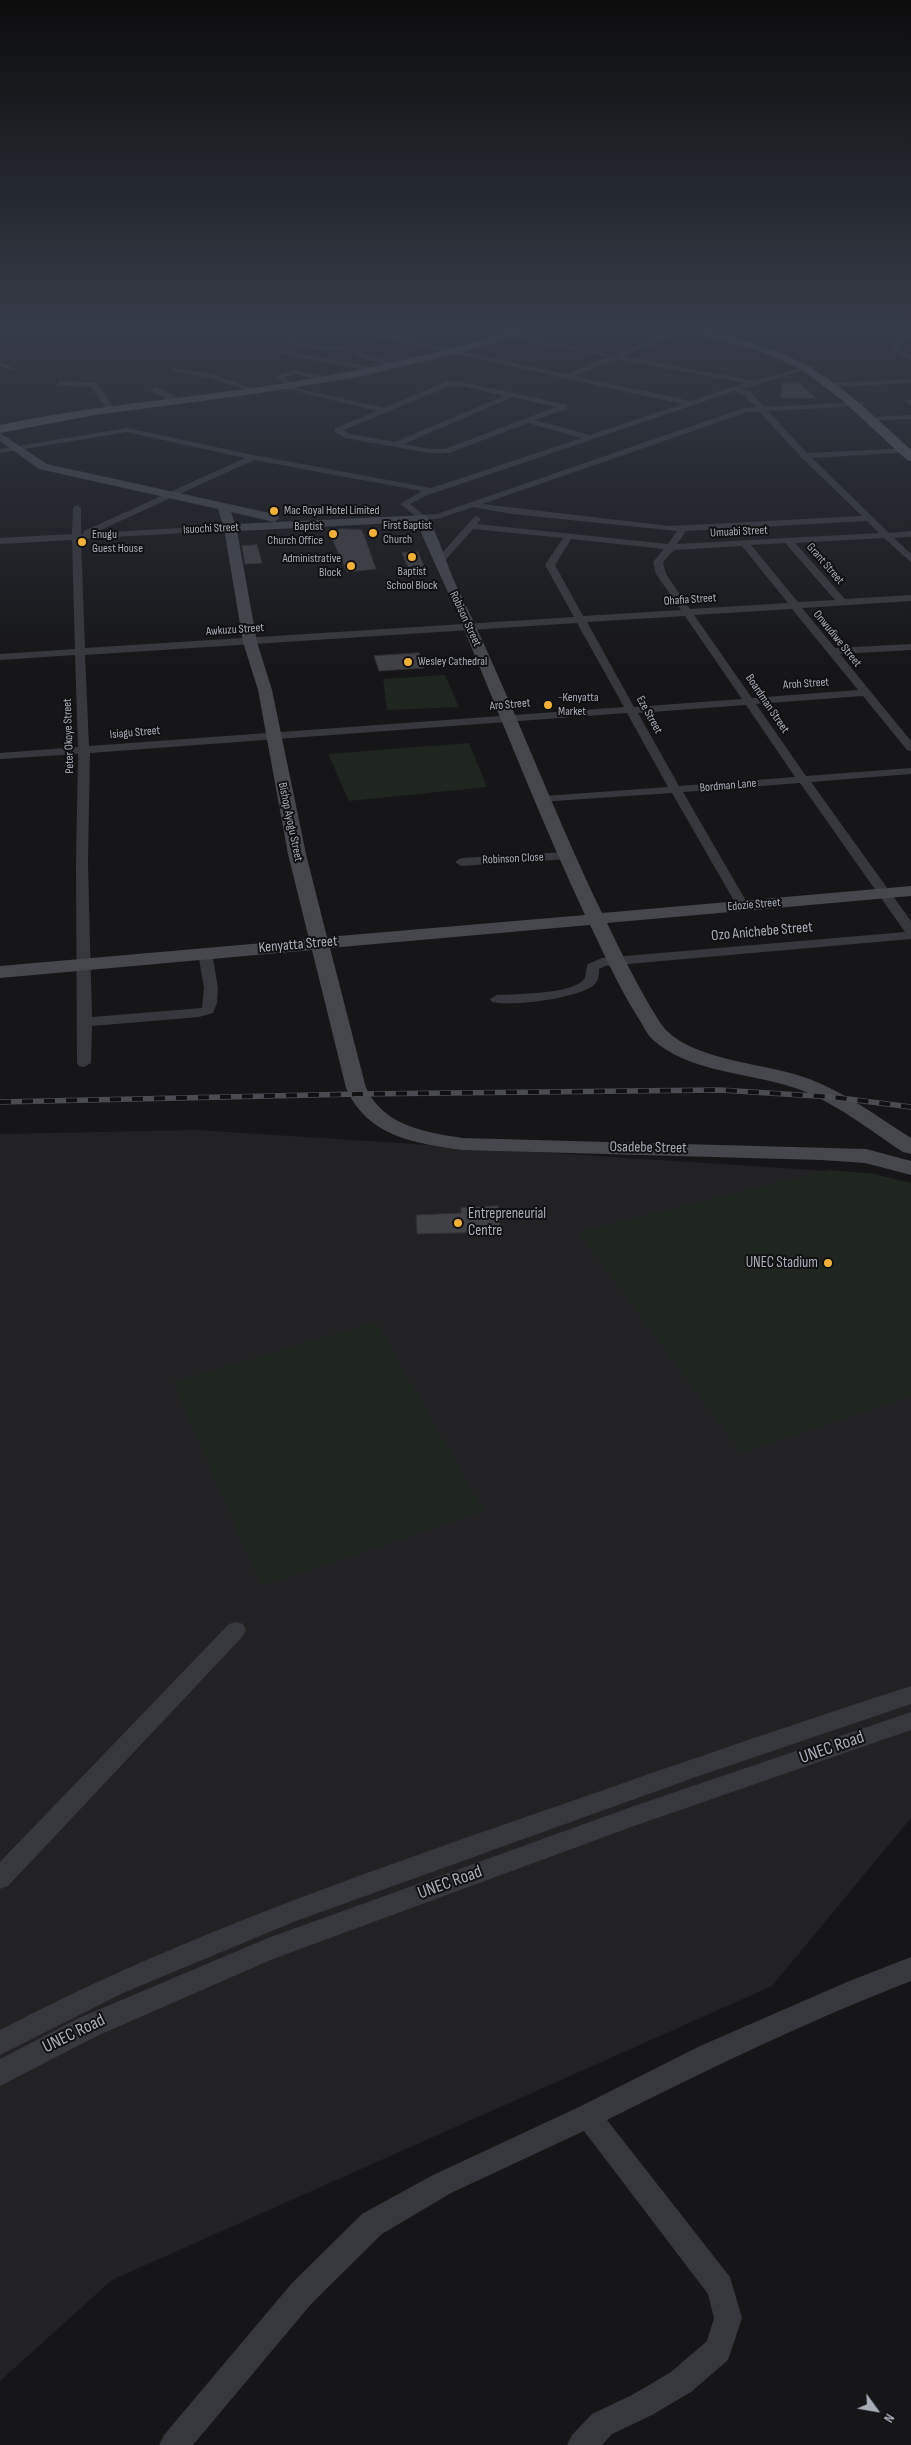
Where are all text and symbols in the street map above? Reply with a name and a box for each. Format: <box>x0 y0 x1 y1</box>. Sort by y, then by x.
place label: Mac Royal Hotel Limited <box>284 504 380 518</box>
marker: Mac Royal Hotel Limited <box>268 505 280 517</box>
place label: First Baptist Church <box>383 519 432 547</box>
street label: Isuochi Street <box>183 520 239 538</box>
place label: Baptist Church Office <box>267 520 323 548</box>
street label: Umuabi Street <box>710 523 768 541</box>
marker: First Baptist Church <box>367 527 379 539</box>
place label: Enugu Guest House <box>92 528 143 556</box>
marker: Baptist Church Office <box>327 528 339 540</box>
marker: Enugu Guest House <box>76 536 88 548</box>
street label: Grant Street <box>803 540 847 588</box>
marker: Baptist School Block <box>406 551 418 563</box>
place label: Administrative Block <box>283 552 341 580</box>
marker: Administrative Block <box>345 560 357 572</box>
place label: Baptist School Block <box>386 565 438 593</box>
street label: Robison Street <box>446 589 484 649</box>
street label: Ohafia Street <box>663 591 717 609</box>
street label: Onwudiwe Street <box>810 608 864 670</box>
street label: Awkuzu Street <box>206 621 264 639</box>
place label: Wesley Cathedral <box>418 655 487 669</box>
marker: Wesley Cathedral <box>402 656 414 668</box>
street label: Boardman Street <box>742 672 792 736</box>
street label: Aroh Street <box>783 675 829 693</box>
place label: -Kenyatta Market <box>558 691 598 719</box>
street label: Eze Street <box>633 694 665 736</box>
street label: Aro Street <box>489 696 531 714</box>
street label: Peter Okoye Street <box>60 698 78 774</box>
marker: -Kenyatta Market <box>542 699 554 711</box>
street label: Isiagu Street <box>109 724 161 742</box>
street label: Bordman Lane <box>699 776 757 796</box>
street label: Bishop Ayogu Street <box>275 781 305 863</box>
street label: Robinson Close <box>482 850 544 868</box>
street label: Edozie Street <box>727 896 781 914</box>
street label: Ozo Anichebe Street <box>710 919 814 945</box>
street label: Kenyatta Street <box>258 933 338 957</box>
street label: Osadebe Street <box>609 1138 687 1158</box>
place label: Entrepreneurial Centre <box>468 1205 546 1240</box>
marker: Entrepreneurial Centre <box>452 1217 464 1229</box>
place label: UNEC Stadium <box>746 1254 818 1272</box>
marker: UNEC Stadium <box>822 1257 834 1269</box>
street label: UNEC Road <box>797 1727 867 1769</box>
street label: UNEC Road <box>415 1861 485 1905</box>
street label: UNEC Road <box>39 2010 109 2058</box>
north arrow <box>851 2385 901 2435</box>
text: N <box>880 2411 898 2426</box>

